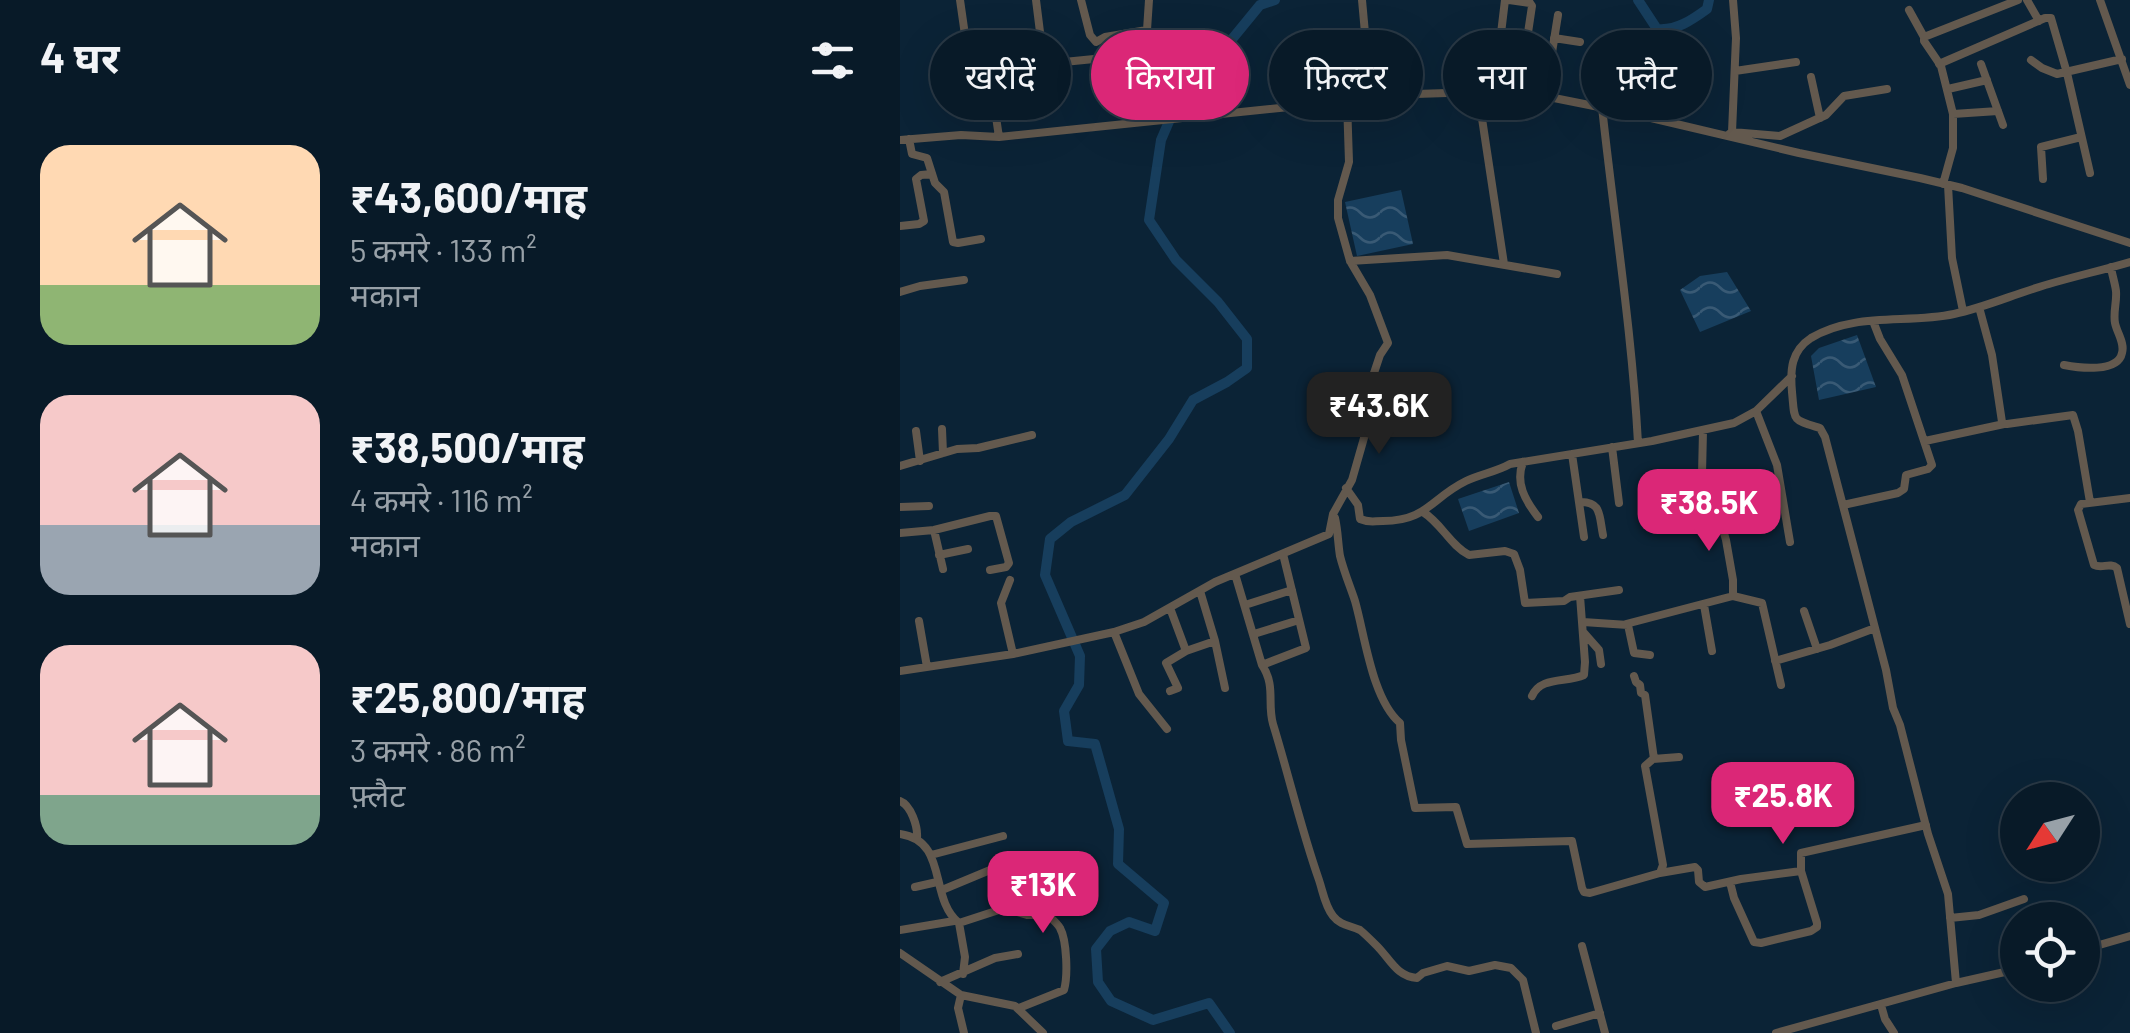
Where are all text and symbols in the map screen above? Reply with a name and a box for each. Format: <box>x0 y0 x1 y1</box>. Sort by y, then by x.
chip: खरीदें <box>930 30 1071 120</box>
chip: किराया <box>1091 30 1249 120</box>
chip: फ़िल्टर <box>1269 30 1423 120</box>
chip: नया <box>1443 30 1561 120</box>
chip: फ़्लैट <box>1581 30 1712 120</box>
text: 4 घर <box>40 31 120 81</box>
icon: filters <box>805 33 860 88</box>
text: ₹43,600/माह <box>350 171 587 221</box>
icon: home <box>120 185 240 305</box>
text: 5 कमरे · 133 m² <box>350 230 537 268</box>
text: मकान <box>350 275 420 313</box>
pin: ₹43.6K <box>1298 372 1460 457</box>
text: ₹43.6K <box>1329 385 1429 423</box>
text: ₹38,500/माह <box>350 421 584 471</box>
icon: home <box>120 435 240 555</box>
pin: ₹38.5K <box>1628 469 1790 554</box>
text: 4 कमरे · 116 m² <box>350 480 533 518</box>
text: ₹38.5K <box>1660 482 1758 520</box>
text: मकान <box>350 525 420 563</box>
text: ₹25,800/माह <box>350 671 585 721</box>
icon: home <box>120 685 240 805</box>
text: 3 कमरे · 86 m² <box>350 730 526 768</box>
pin: ₹25.8K <box>1702 762 1864 847</box>
text: फ़्लैट <box>350 775 405 813</box>
text: ₹25.8K <box>1733 775 1833 813</box>
north arrow <box>2000 782 2100 882</box>
map controls <box>2000 782 2100 1002</box>
pin: ₹13K <box>984 851 1102 936</box>
text: ₹13K <box>1010 864 1076 902</box>
button: locate <box>2000 902 2100 1002</box>

